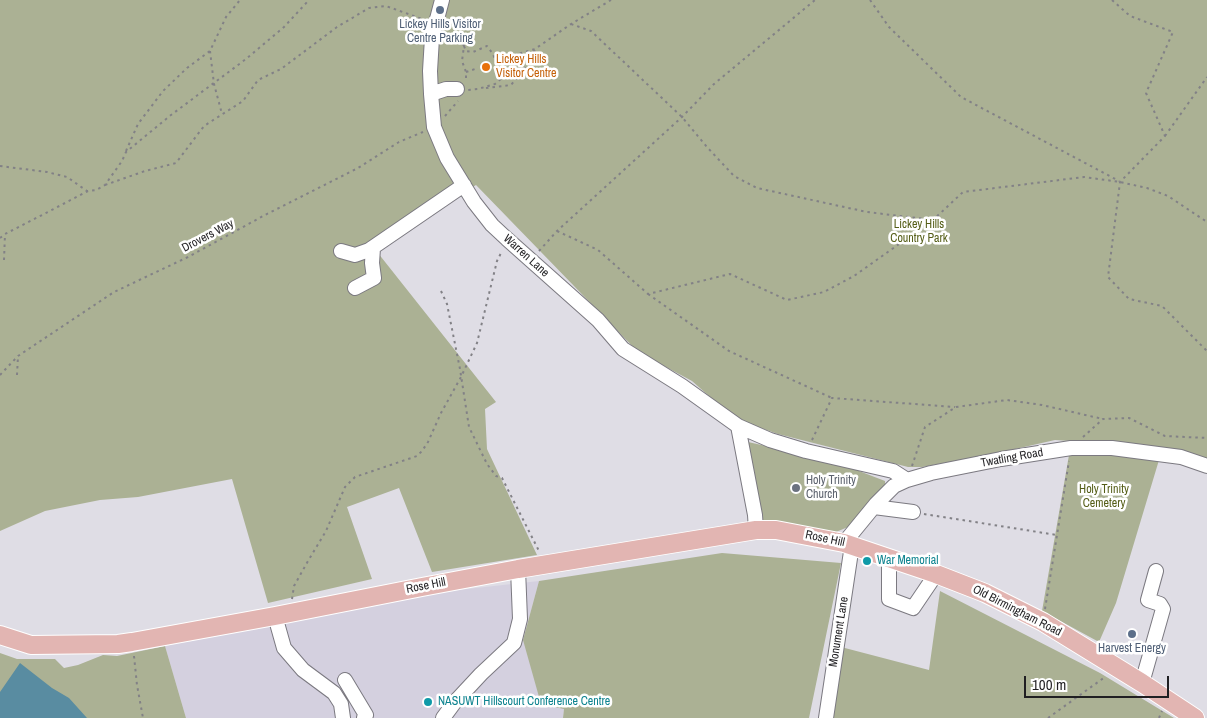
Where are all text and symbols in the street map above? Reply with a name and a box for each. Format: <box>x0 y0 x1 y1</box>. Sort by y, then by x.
marker: Lickey Hills Visitor Centre Parking <box>434 4 446 16</box>
place label: Lickey Hills Visitor Centre Parking <box>399 18 481 46</box>
place label: Lickey Hills Visitor Centre <box>496 53 557 81</box>
marker: Lickey Hills Visitor Centre <box>480 61 492 73</box>
street label: Drovers Way <box>180 216 236 256</box>
park label: Lickey Hills Country Park <box>890 218 948 246</box>
street label: Warren Lane <box>500 232 552 280</box>
street label: Twatling Road <box>980 445 1044 471</box>
place label: Holy Trinity Church <box>806 474 856 502</box>
marker: Holy Trinity Church <box>790 482 802 494</box>
park label: Holy Trinity Cemetery <box>1079 483 1129 511</box>
street label: Rose Hill <box>804 528 846 550</box>
place label: War Memorial <box>877 554 938 568</box>
marker: War Memorial <box>861 555 873 567</box>
street label: Rose Hill <box>405 575 447 597</box>
street label: Old Birmingham Road <box>970 582 1064 640</box>
street label: Monument Lane <box>826 596 852 668</box>
marker: Harvest Energy <box>1126 628 1138 640</box>
place label: Harvest Energy <box>1098 642 1166 656</box>
scale bar <box>1027 666 1172 698</box>
text: 100 m <box>1032 674 1066 695</box>
place label: NASUWT Hillscourt Conference Centre <box>438 695 610 709</box>
marker: NASUWT Hillscourt Conference Centre <box>422 696 434 708</box>

